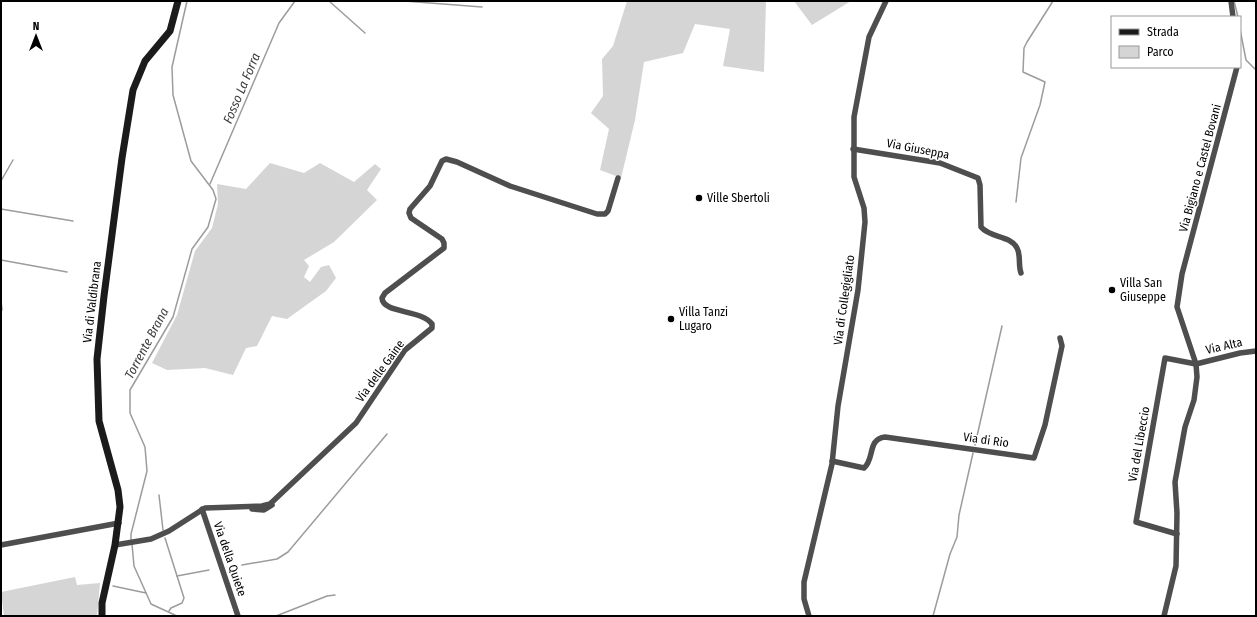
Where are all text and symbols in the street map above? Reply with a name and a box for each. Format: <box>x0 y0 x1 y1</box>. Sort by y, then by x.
north arrow <box>16 16 56 56</box>
legend <box>1111 16 1241 68</box>
text: N <box>33 20 39 33</box>
text: Strada <box>1147 25 1179 39</box>
text: Parco <box>1147 45 1174 59</box>
water label: Fosso La Forra <box>220 50 263 126</box>
street label: Via Bigiano e Castel Bovani <box>1176 102 1224 234</box>
street label: Via Giuseppa <box>885 136 951 162</box>
place label: Ville Sbertoli <box>707 191 770 205</box>
marker: Ville Sbertoli <box>694 193 704 203</box>
street label: Via di Collegigliato <box>831 254 857 346</box>
street label: Via di Valdibrana <box>80 260 104 344</box>
place label: Villa San Giuseppe <box>1120 276 1166 304</box>
marker: Villa San Giuseppe <box>1107 285 1117 295</box>
water label: Torrente Brana <box>121 305 172 381</box>
place label: Villa Tanzi Lugaro <box>679 305 728 333</box>
marker: Villa Tanzi Lugaro <box>666 314 676 324</box>
street label: Via Alta <box>1204 335 1244 357</box>
street label: Via delle Gaine <box>353 337 407 405</box>
street label: Via del Libeccio <box>1125 405 1153 483</box>
street label: Via di Rio <box>962 430 1010 450</box>
street label: Via della Quiete <box>211 520 249 598</box>

